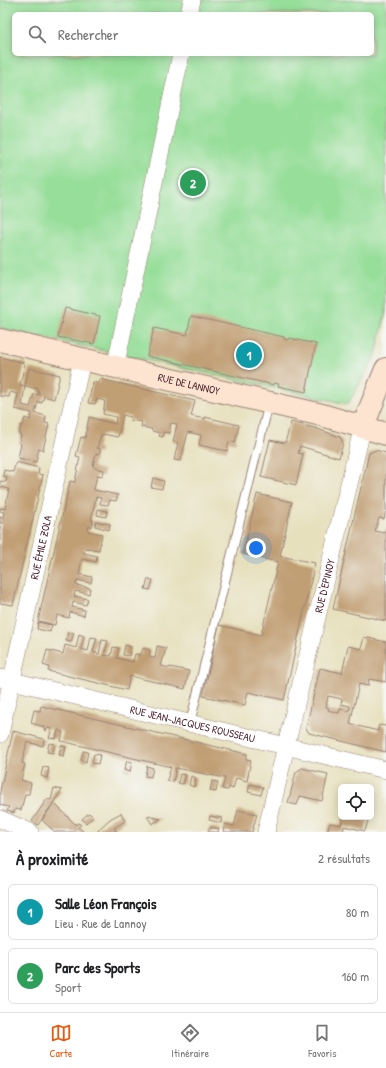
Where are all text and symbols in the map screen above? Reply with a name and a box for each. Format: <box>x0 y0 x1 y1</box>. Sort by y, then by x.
search box <box>12 12 374 56</box>
icon: search <box>26 23 48 45</box>
text: Rechercher <box>58 24 119 45</box>
pin: 2 <box>180 168 206 198</box>
pin: 1 <box>236 340 262 370</box>
street label: RUE DE LANNOY <box>157 370 221 398</box>
street label: RUE ÉMILE ZOLA <box>27 513 55 581</box>
your location <box>246 538 266 558</box>
street label: RUE D'EPINOY <box>311 557 338 614</box>
street label: RUE JEAN-JACQUES ROUSSEAU <box>129 702 256 746</box>
map controls <box>338 784 374 820</box>
button: locate <box>338 784 374 820</box>
text: À proximité <box>16 847 88 870</box>
text: 2 résultats <box>318 849 370 867</box>
text: Salle Léon François <box>55 893 157 914</box>
text: 1 <box>28 903 32 921</box>
text: 80 m <box>346 903 369 921</box>
text: Lieu · Rue de Lannoy <box>55 914 147 932</box>
text: Parc des Sports <box>55 957 140 978</box>
text: 2 <box>27 967 33 985</box>
text: 160 m <box>341 967 369 985</box>
text: Sport <box>55 978 81 996</box>
tab: Carte <box>50 1022 72 1060</box>
tab: Itinéraire <box>171 1022 209 1060</box>
tab: Favoris <box>308 1022 336 1060</box>

